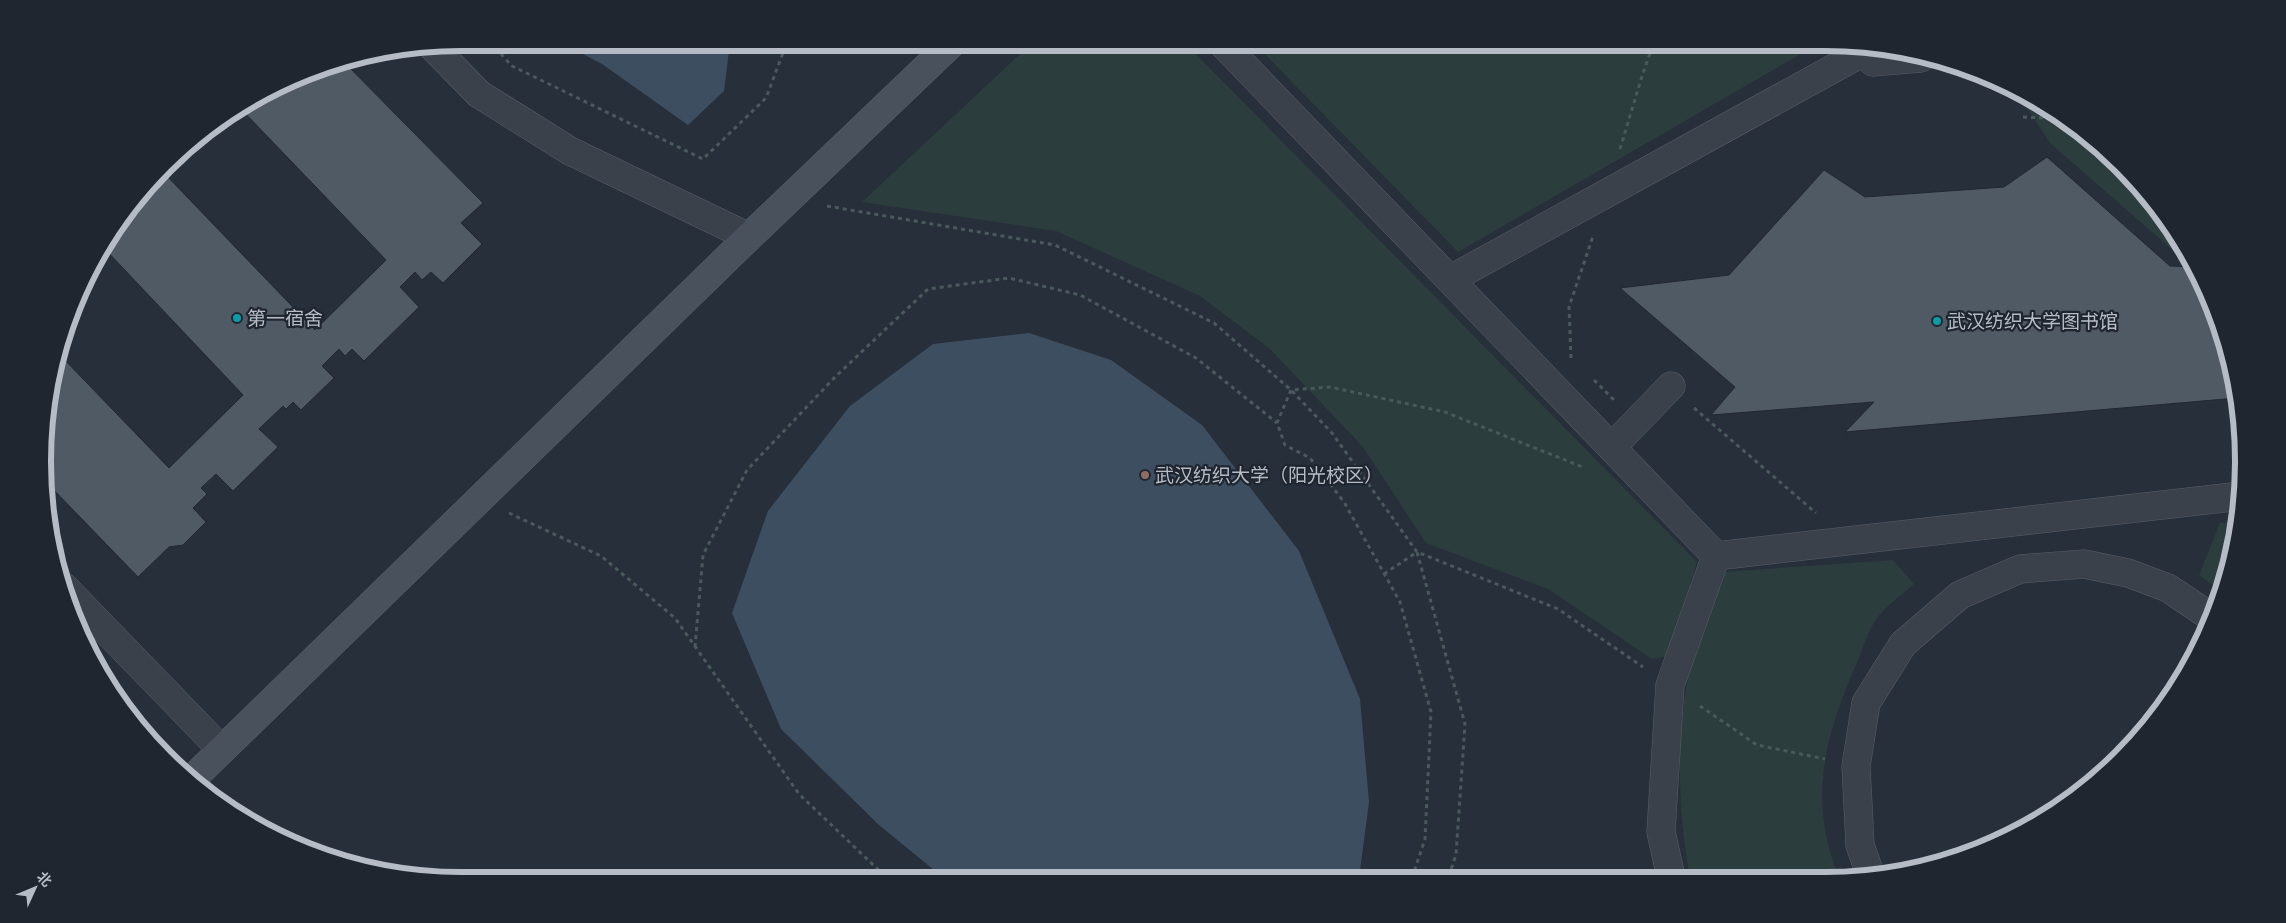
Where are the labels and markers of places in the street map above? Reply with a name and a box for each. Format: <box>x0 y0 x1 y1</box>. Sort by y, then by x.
place label: 第一宿舍 <box>247 308 323 331</box>
place label: 武汉纺织大学图书馆 <box>1947 311 2118 334</box>
marker: 第一宿舍 <box>231 312 243 324</box>
marker: 武汉纺织大学图书馆 <box>1931 315 1943 327</box>
place label: 武汉纺织大学（阳光校区） <box>1155 465 1383 488</box>
marker: 武汉纺织大学（阳光校区） <box>1139 469 1151 481</box>

